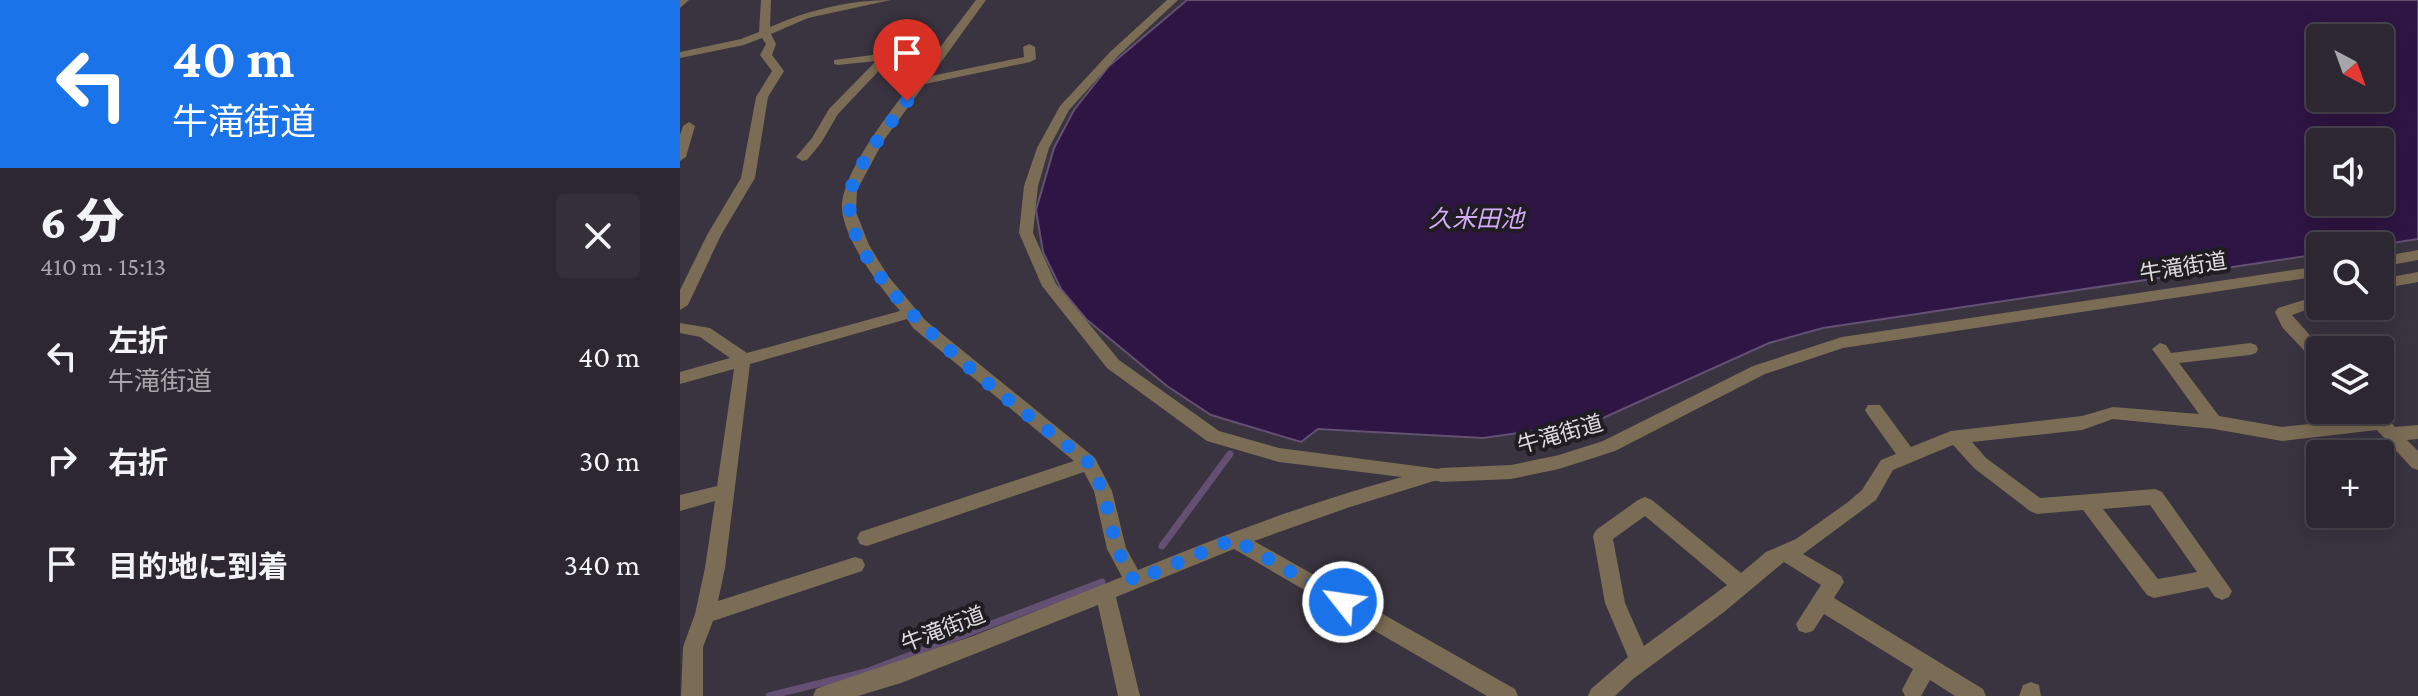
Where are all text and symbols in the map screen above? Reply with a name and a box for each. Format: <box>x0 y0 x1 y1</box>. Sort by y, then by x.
pin <box>873 19 941 101</box>
north arrow <box>2306 24 2394 112</box>
map controls <box>2306 24 2394 528</box>
text: 40 m <box>172 27 294 89</box>
icon: arrive <box>885 31 929 75</box>
icon: left <box>40 32 144 136</box>
text: 牛滝街道 <box>172 102 316 142</box>
button: sound <box>2306 128 2394 216</box>
button: close <box>556 194 640 278</box>
text: 6 分 <box>40 195 124 248</box>
water label: 久米田池 <box>1428 205 1526 232</box>
button: search <box>2306 232 2394 320</box>
street label: 牛滝街道 <box>2138 248 2228 286</box>
text: 410 m · 15:13 <box>40 252 166 281</box>
text: 左折 <box>108 324 168 357</box>
icon: left <box>40 334 84 378</box>
button: layers <box>2306 336 2394 424</box>
text: 40 m <box>578 340 640 373</box>
text: 牛滝街道 <box>108 367 212 396</box>
street label: 牛滝街道 <box>1514 410 1606 458</box>
icon: right <box>40 438 84 482</box>
button: + <box>2306 440 2394 528</box>
text: 30 m <box>579 444 640 477</box>
text: 右折 <box>108 446 168 479</box>
icon: arrive <box>40 542 84 586</box>
text: 340 m <box>564 548 640 581</box>
text: 目的地に到着 <box>108 550 288 583</box>
position arrow <box>1301 560 1385 644</box>
street label: 牛滝街道 <box>897 602 989 656</box>

